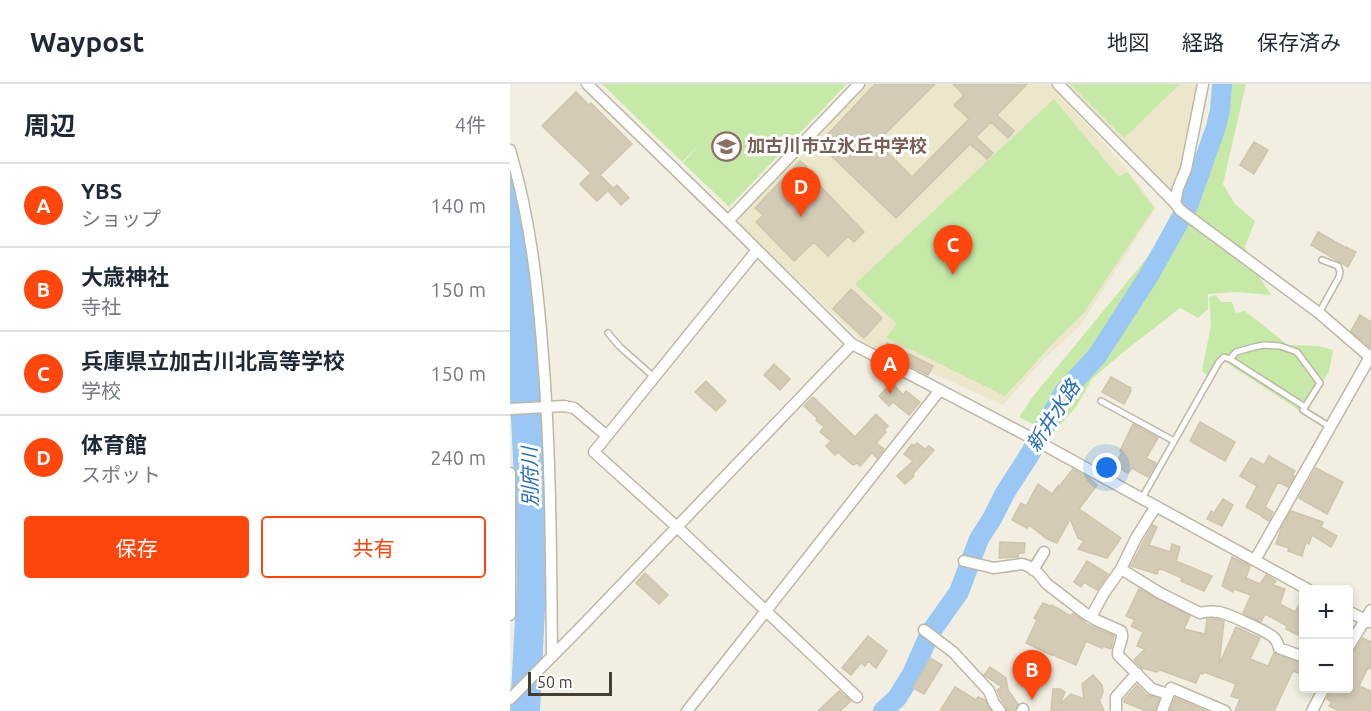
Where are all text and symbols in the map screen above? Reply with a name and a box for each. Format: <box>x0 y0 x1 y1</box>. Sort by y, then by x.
text: Waypost <box>30 26 144 57</box>
text: 地図 <box>1107 30 1149 54</box>
text: 経路 <box>1182 30 1224 54</box>
text: 保存済み <box>1257 30 1341 54</box>
text: 周辺 <box>24 111 76 140</box>
text: 4件 <box>455 113 486 136</box>
school or university icon: 加古川市立氷丘中学校 <box>710 130 742 162</box>
place label: 加古川市立氷丘中学校 <box>747 135 927 155</box>
pin: D <box>782 168 820 217</box>
text: YBS <box>81 178 122 203</box>
text: A <box>36 194 51 217</box>
text: 140 m <box>430 194 486 217</box>
text: ショップ <box>81 207 161 230</box>
pin: C <box>934 226 972 275</box>
text: 大歳神社 <box>81 264 169 289</box>
text: B <box>37 278 50 301</box>
text: 150 m <box>430 278 486 301</box>
text: 寺社 <box>81 295 121 318</box>
pin: A <box>870 344 910 394</box>
text: 兵庫県立加古川北高等学校 <box>81 348 345 373</box>
text: C <box>37 362 50 385</box>
text: 150 m <box>430 362 486 385</box>
water label: 新井水路 <box>1021 374 1085 456</box>
text: 学校 <box>81 379 121 402</box>
text: 体育館 <box>81 432 147 457</box>
water label: 別府川 <box>517 445 542 507</box>
text: D <box>36 446 51 469</box>
text: 240 m <box>430 446 486 469</box>
your location <box>1092 453 1121 482</box>
text: スポット <box>81 463 161 486</box>
button: 保存 <box>24 516 249 578</box>
button: 共有 <box>261 516 486 578</box>
map controls <box>1299 585 1353 693</box>
button: + <box>1299 585 1353 639</box>
button: − <box>1299 639 1353 693</box>
pin: B <box>1012 650 1052 700</box>
scale bar <box>528 669 612 696</box>
text: 50 m <box>537 673 573 691</box>

